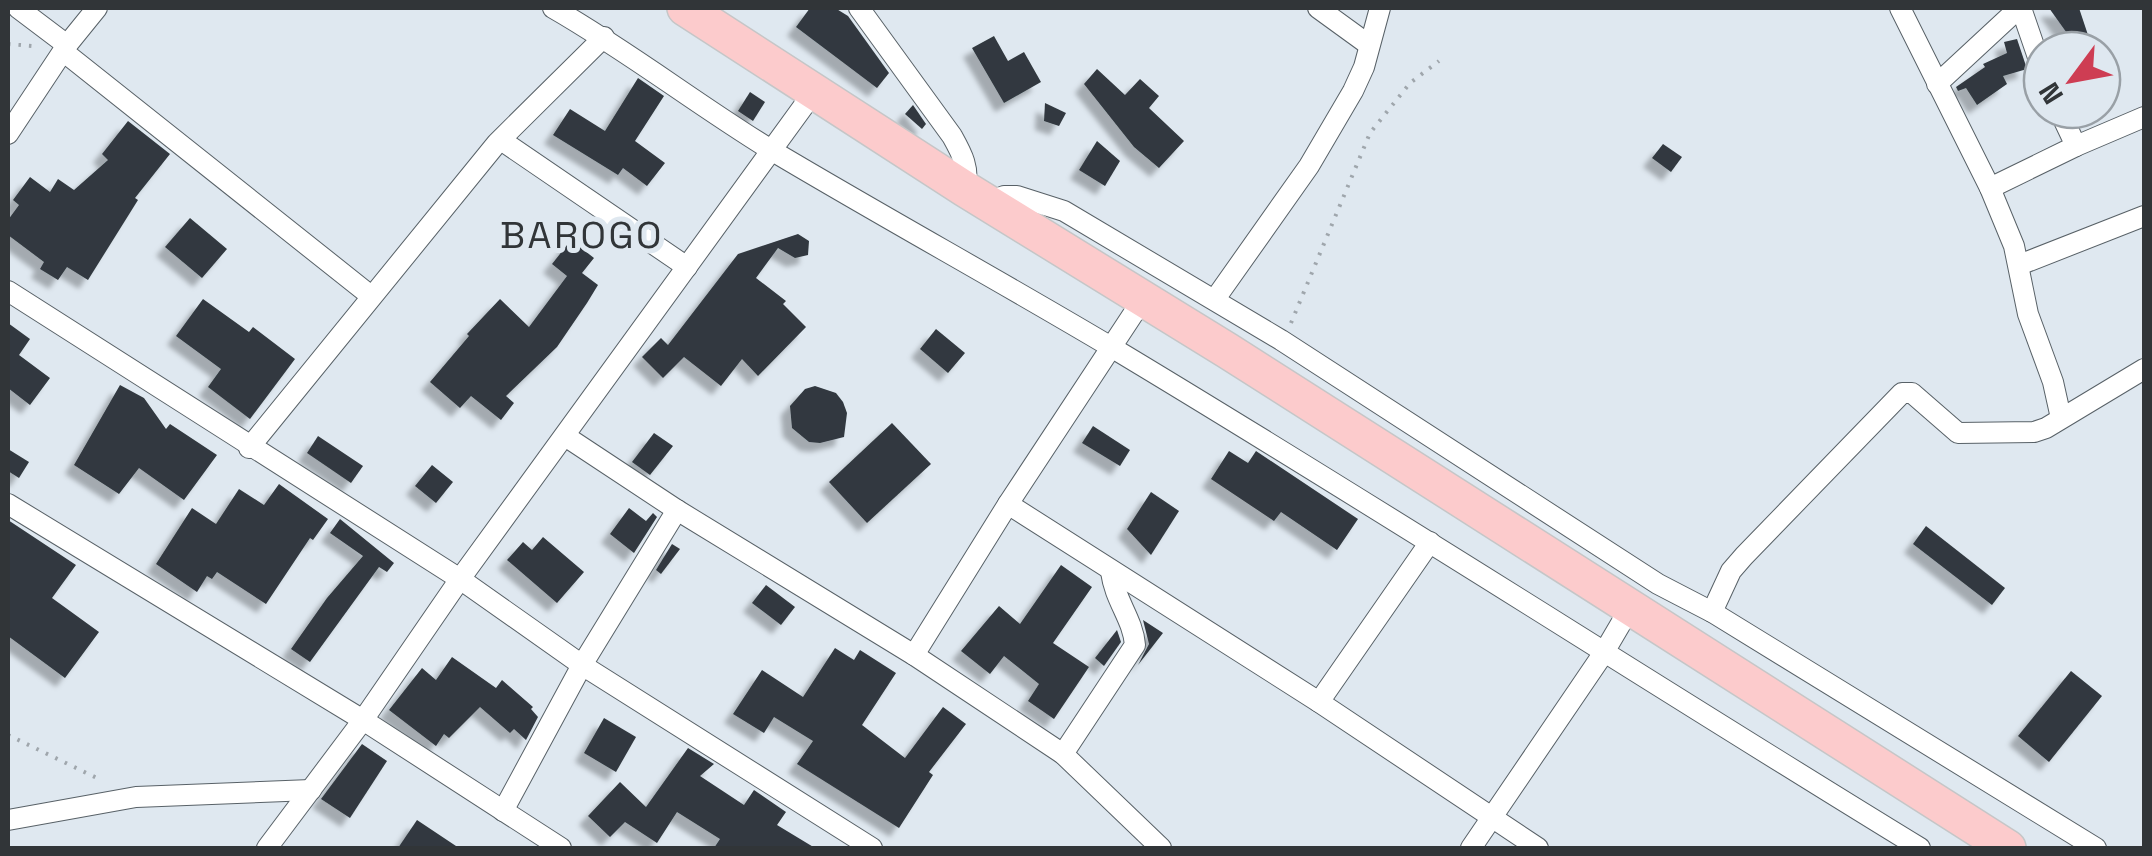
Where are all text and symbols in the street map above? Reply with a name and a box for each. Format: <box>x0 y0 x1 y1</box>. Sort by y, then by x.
north arrow <box>2022 30 2122 130</box>
text: N <box>2031 76 2071 111</box>
district label: BAROGO <box>500 211 664 259</box>

